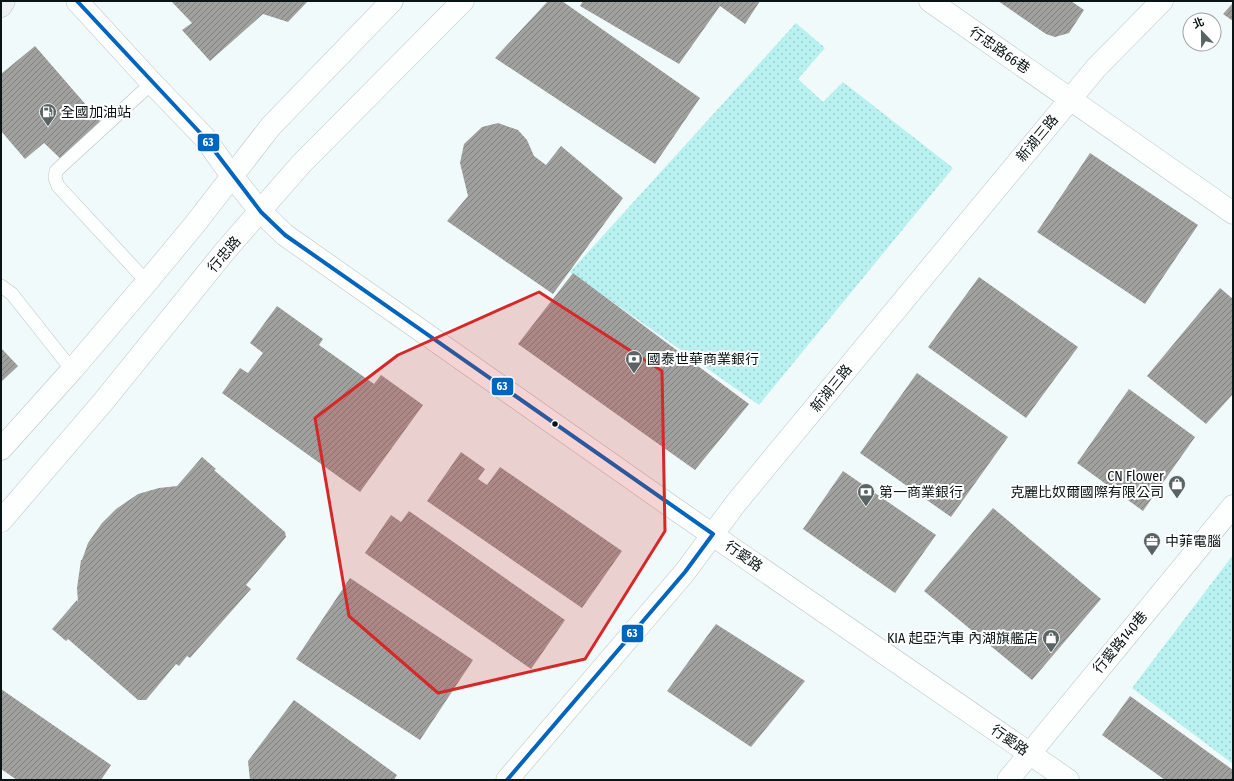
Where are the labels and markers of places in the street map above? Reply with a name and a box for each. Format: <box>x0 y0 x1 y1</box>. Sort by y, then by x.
fuel station icon: 全國加油站 <box>38 102 58 127</box>
place label: 全國加油站 <box>61 104 131 121</box>
bank icon: 國泰世華商業銀行 <box>624 349 644 374</box>
place label: 國泰世華商業銀行 <box>647 351 759 368</box>
unlabelled marker <box>550 419 560 429</box>
place label: CN Flower 克麗比奴爾國際有限公司 <box>1010 468 1164 501</box>
shop icon: CN Flower 克麗比奴爾國際有限公司 <box>1167 474 1187 499</box>
bank icon: 第一商業銀行 <box>856 482 876 507</box>
place label: 第一商業銀行 <box>879 484 963 501</box>
office icon: 中菲電腦 <box>1142 531 1162 556</box>
place label: 中菲電腦 <box>1165 533 1221 550</box>
shop icon: KIA 起亞汽車 內湖旗艦店 <box>1041 628 1061 653</box>
place label: KIA 起亞汽車 內湖旗艦店 <box>887 630 1038 647</box>

